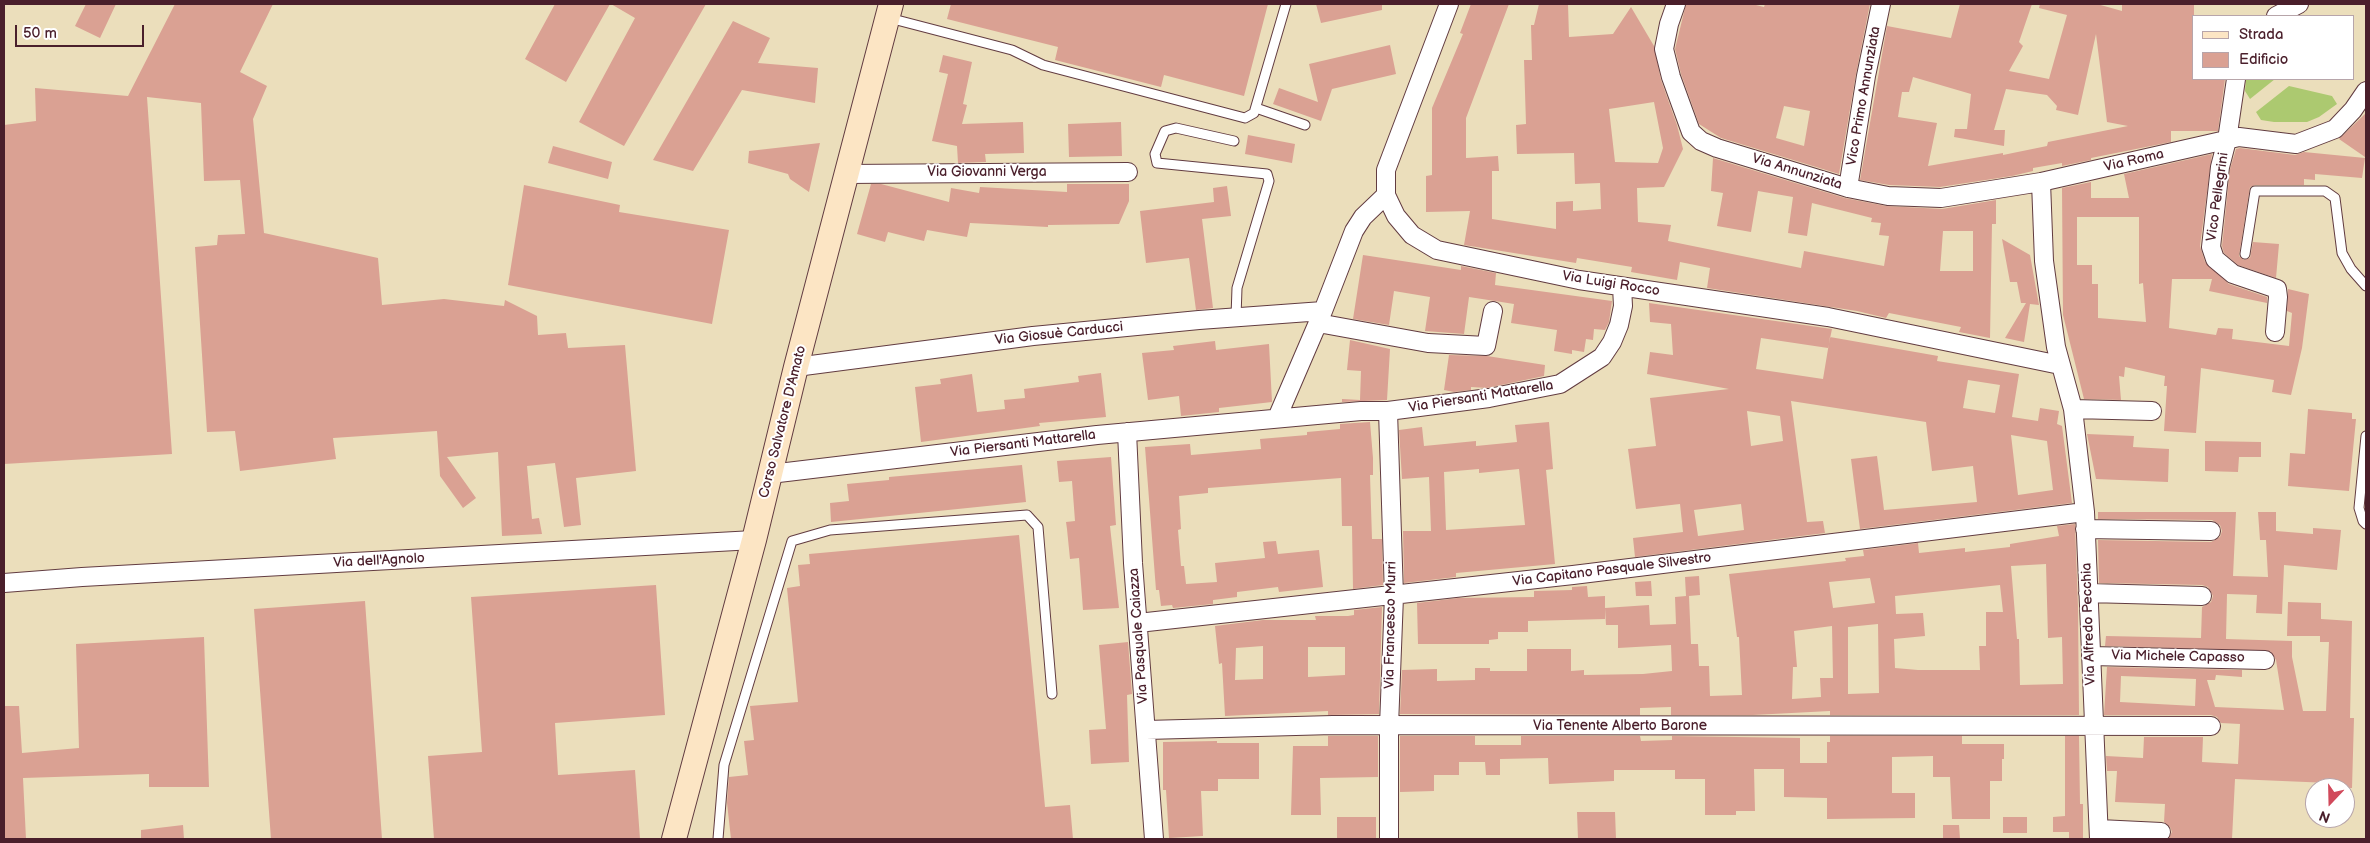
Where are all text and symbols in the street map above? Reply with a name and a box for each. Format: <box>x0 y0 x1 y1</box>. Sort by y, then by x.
scale bar <box>18 15 146 47</box>
legend <box>2192 15 2355 80</box>
text: 50 m <box>23 24 57 43</box>
street label: Vico Primo Annunziata <box>1843 25 1885 167</box>
text: Strada <box>2239 25 2283 44</box>
text: Edificio <box>2239 50 2288 69</box>
street label: Via Roma <box>2102 146 2166 176</box>
street label: Via Annunziata <box>1750 150 1844 194</box>
street label: Vico Pellegrini <box>2203 151 2233 243</box>
street label: Via Giovanni Verga <box>927 164 1047 180</box>
street label: Via Luigi Rocco <box>1561 268 1661 300</box>
street label: Via Giosuè Carducci <box>994 319 1124 349</box>
street label: Corso Salvatore D'Amato <box>756 344 810 500</box>
street label: Via Piersanti Mattarella <box>1407 377 1555 417</box>
street label: Via Piersanti Mattarella <box>949 427 1097 461</box>
street label: Via Capitano Pasquale Silvestro <box>1512 549 1712 591</box>
street label: Via dell'Agnolo <box>333 550 425 572</box>
street label: Via Francesco Murri <box>1381 561 1401 689</box>
street label: Via Alfredo Pecchia <box>2078 562 2100 686</box>
street label: Via Pasquale Caiazza <box>1126 568 1152 704</box>
street label: Via Michele Capasso <box>2111 647 2245 667</box>
street label: Via Tenente Alberto Barone <box>1533 718 1707 734</box>
north arrow <box>2305 778 2355 828</box>
text: N <box>2317 807 2333 826</box>

